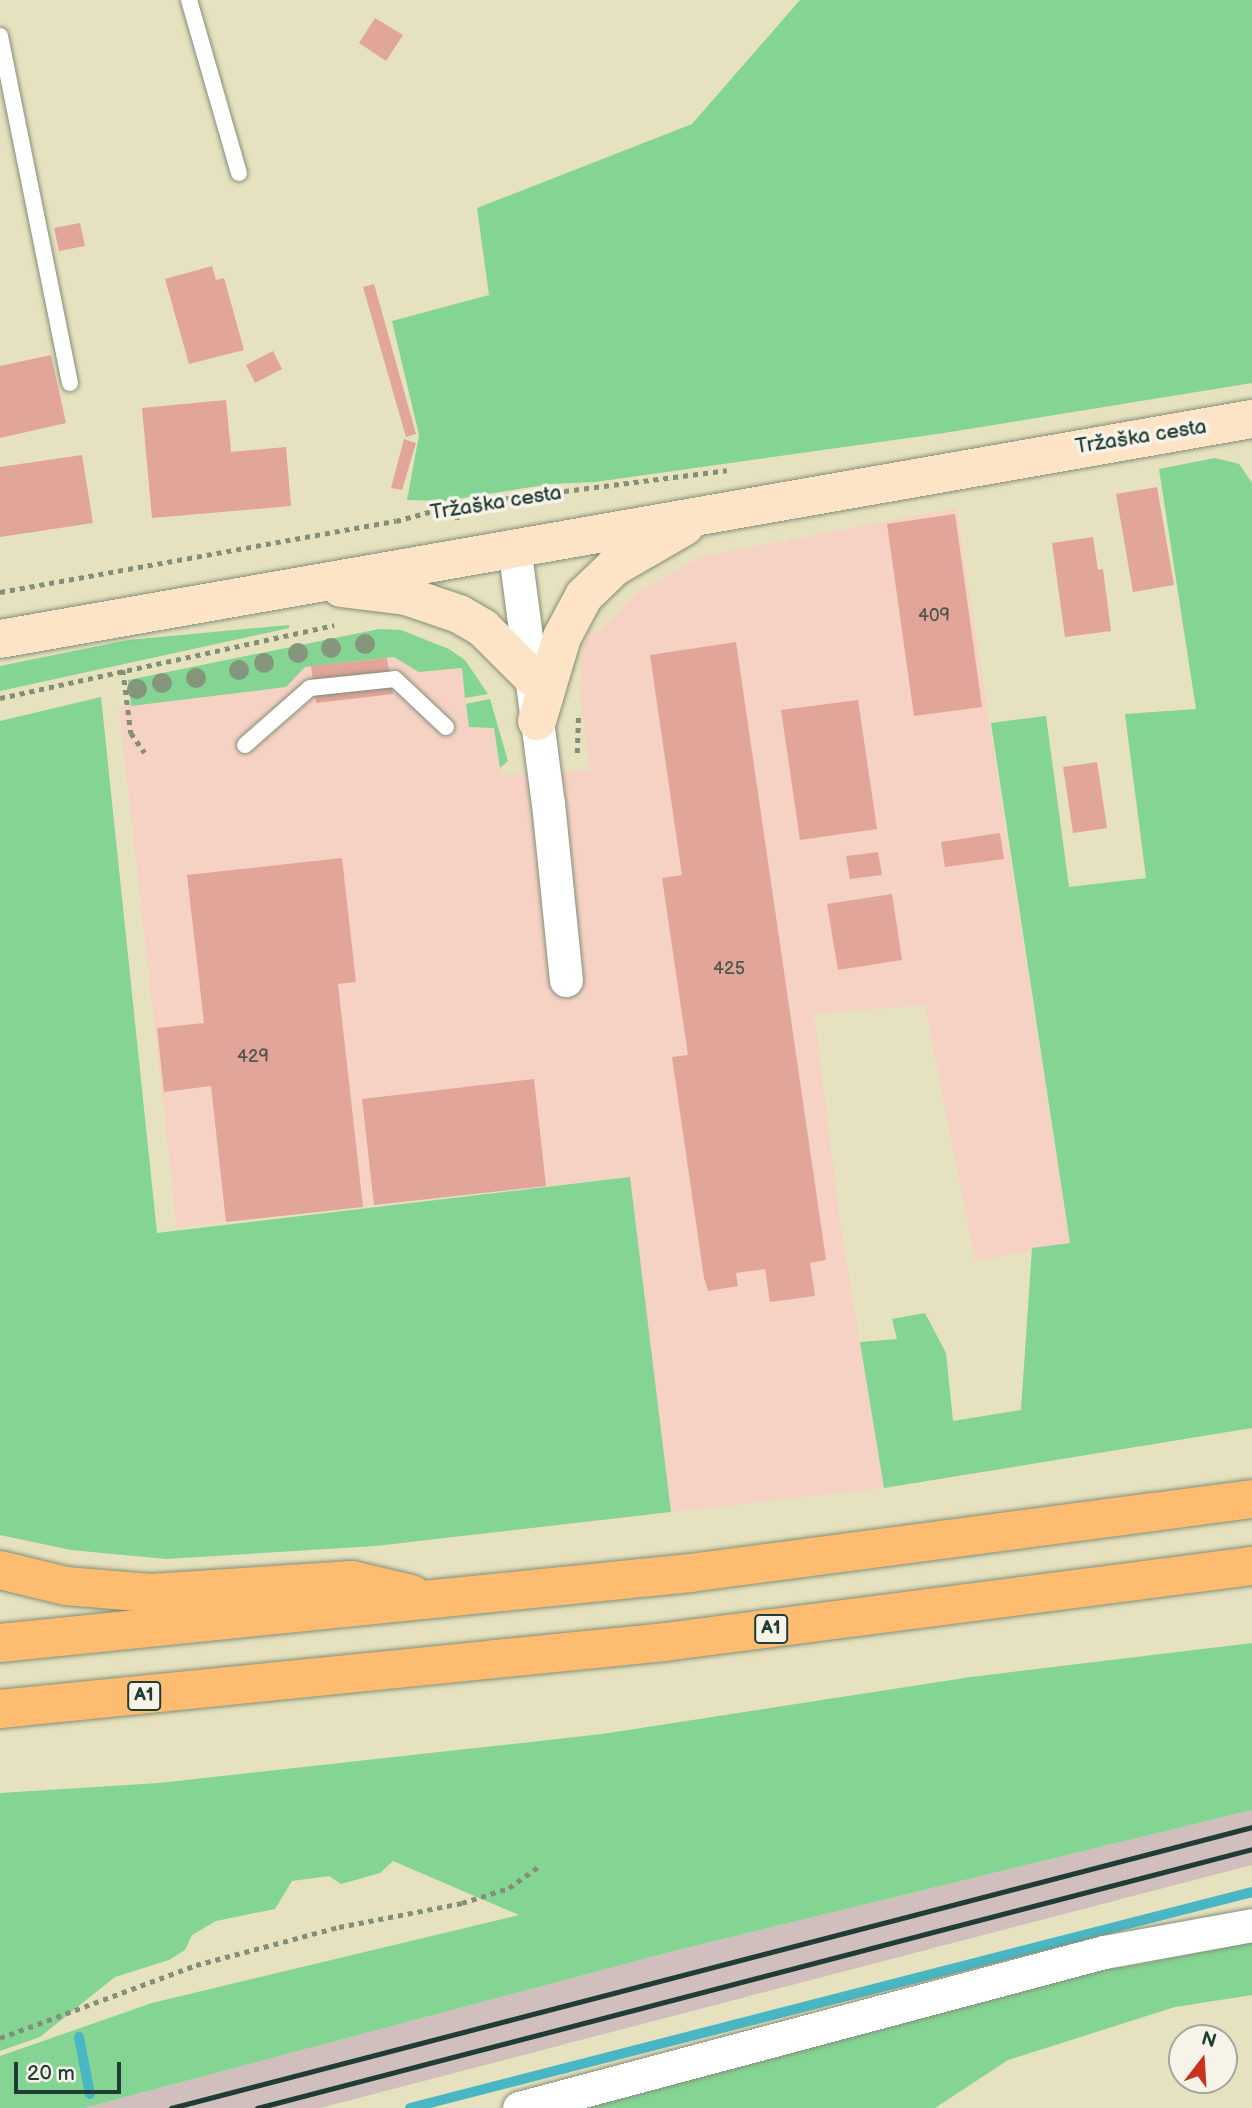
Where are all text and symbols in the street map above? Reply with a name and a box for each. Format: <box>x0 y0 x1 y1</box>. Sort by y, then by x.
street label: Tržaška cesta <box>1074 414 1208 460</box>
street label: Tržaška cesta <box>429 480 563 526</box>
house number: 409 <box>918 605 950 627</box>
house number: 425 <box>713 958 745 980</box>
house number: 429 <box>237 1046 269 1068</box>
road number: A1 <box>754 1614 788 1644</box>
road number: A1 <box>127 1680 162 1712</box>
north arrow <box>1168 2024 1238 2094</box>
text: N <box>1199 2027 1219 2053</box>
scale bar <box>18 2048 124 2092</box>
text: 20 m <box>27 2061 75 2086</box>

